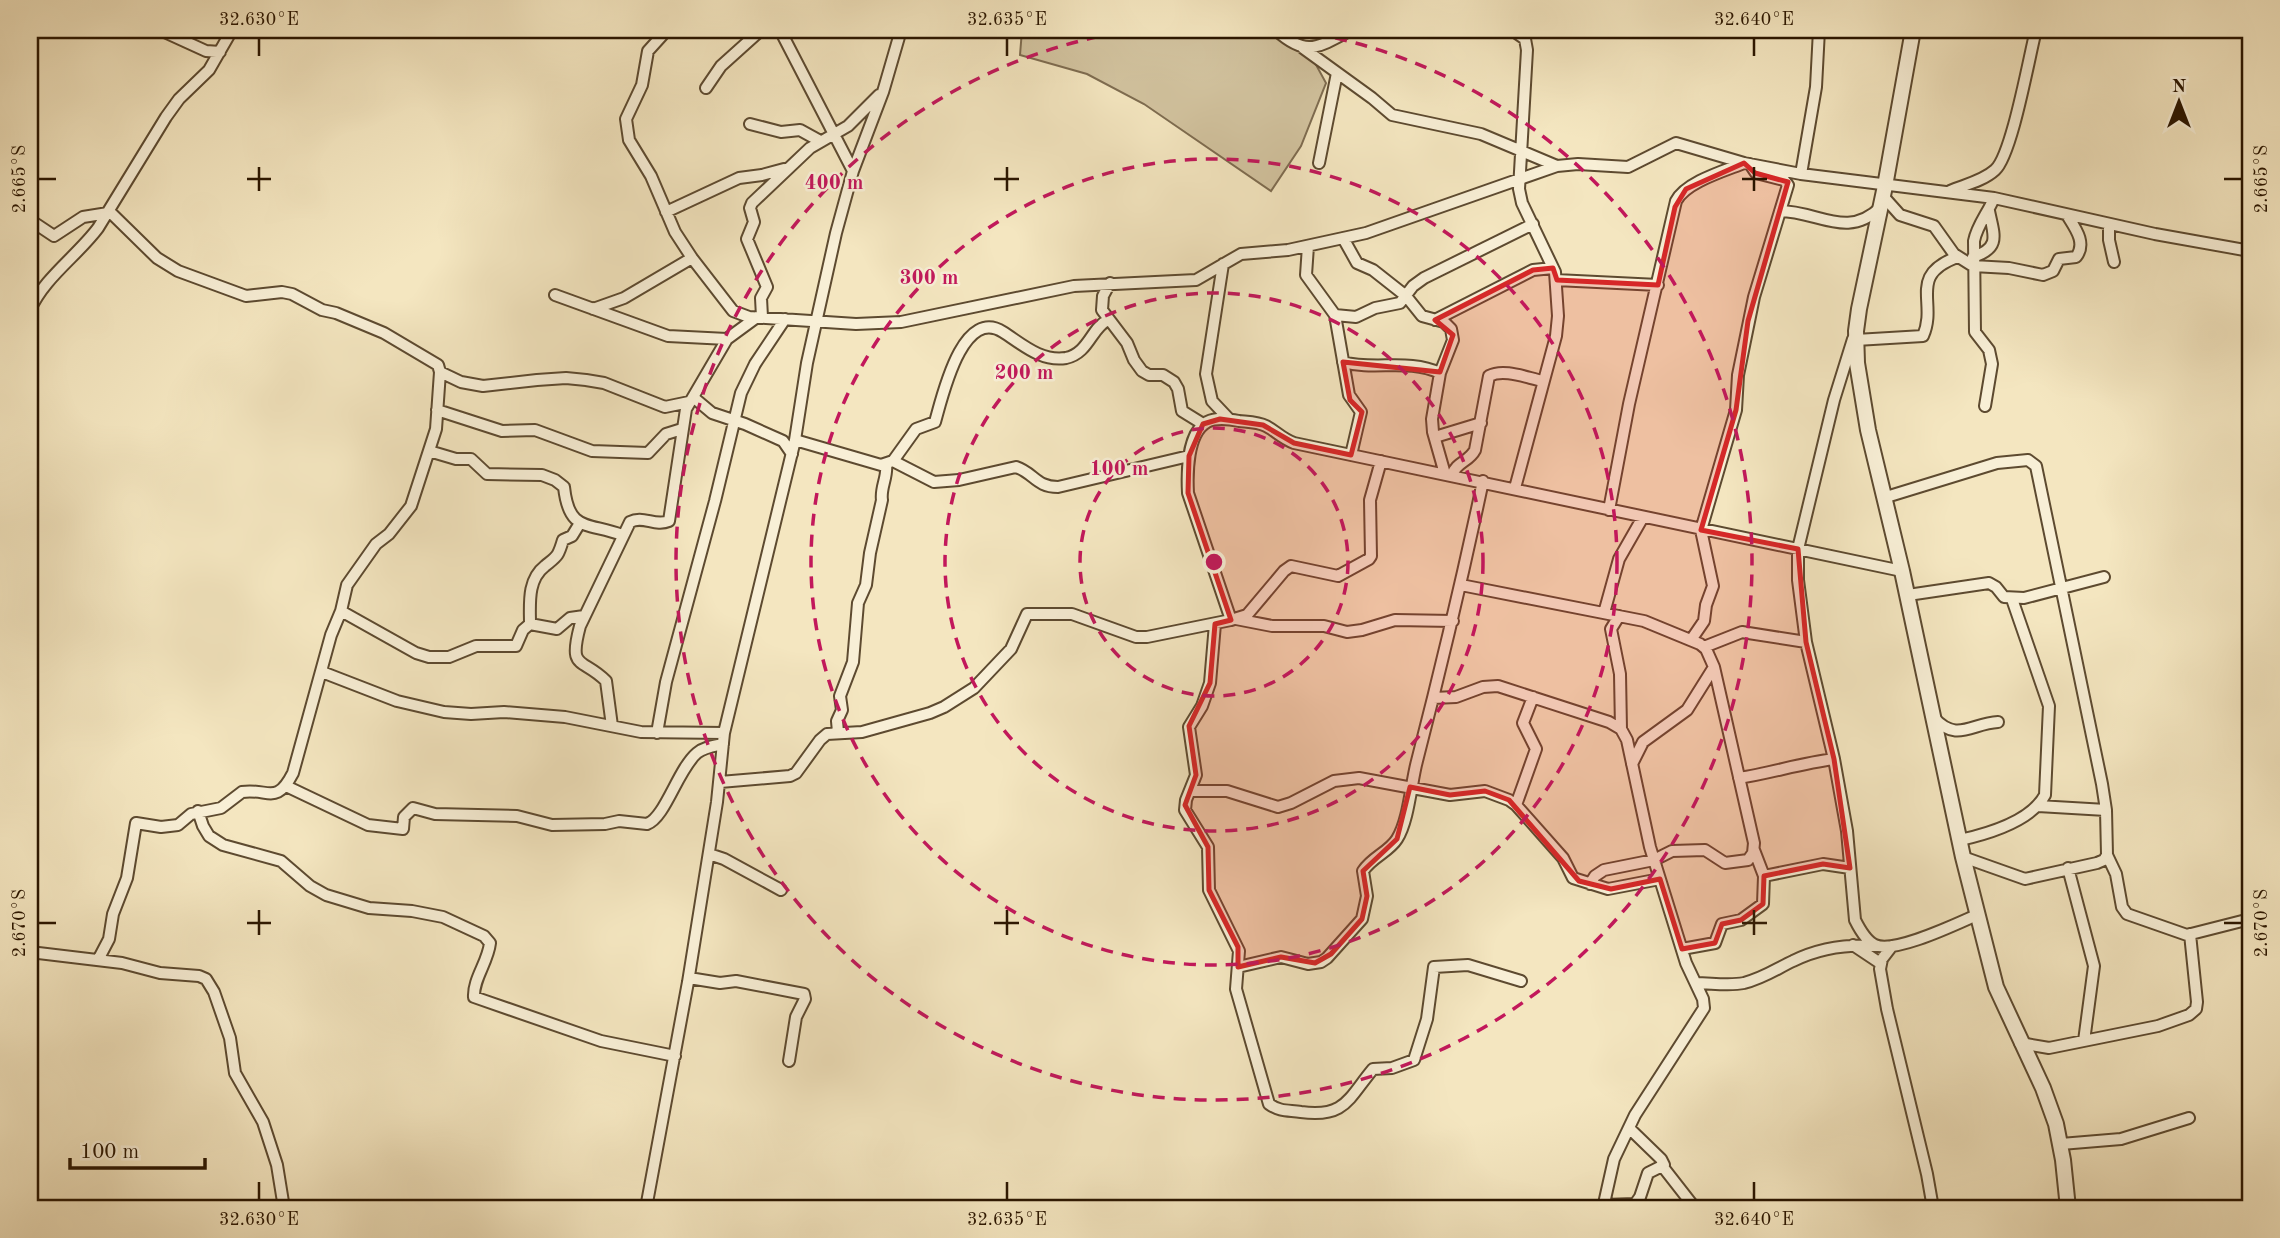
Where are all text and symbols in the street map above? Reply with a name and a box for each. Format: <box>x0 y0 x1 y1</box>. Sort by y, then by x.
text: 32.630°E <box>219 11 299 29</box>
text: 32.635°E <box>967 11 1047 29</box>
text: 32.640°E <box>1714 11 1794 29</box>
north arrow <box>2144 66 2214 136</box>
text: N <box>2172 78 2187 97</box>
text: 2.665°S <box>11 145 29 213</box>
text: 2.665°S <box>2253 145 2271 213</box>
text: 400 m <box>804 173 864 194</box>
text: 300 m <box>899 268 959 289</box>
text: 200 m <box>994 363 1054 384</box>
text: 100 m <box>1089 459 1149 480</box>
centre of rings <box>1202 550 1226 574</box>
text: 2.670°S <box>11 889 29 957</box>
text: 2.670°S <box>2253 889 2271 957</box>
scale bar <box>70 1126 205 1170</box>
text: 100 m <box>80 1142 139 1163</box>
text: 32.630°E <box>219 1211 299 1229</box>
text: 32.635°E <box>967 1211 1047 1229</box>
text: 32.640°E <box>1714 1211 1794 1229</box>

